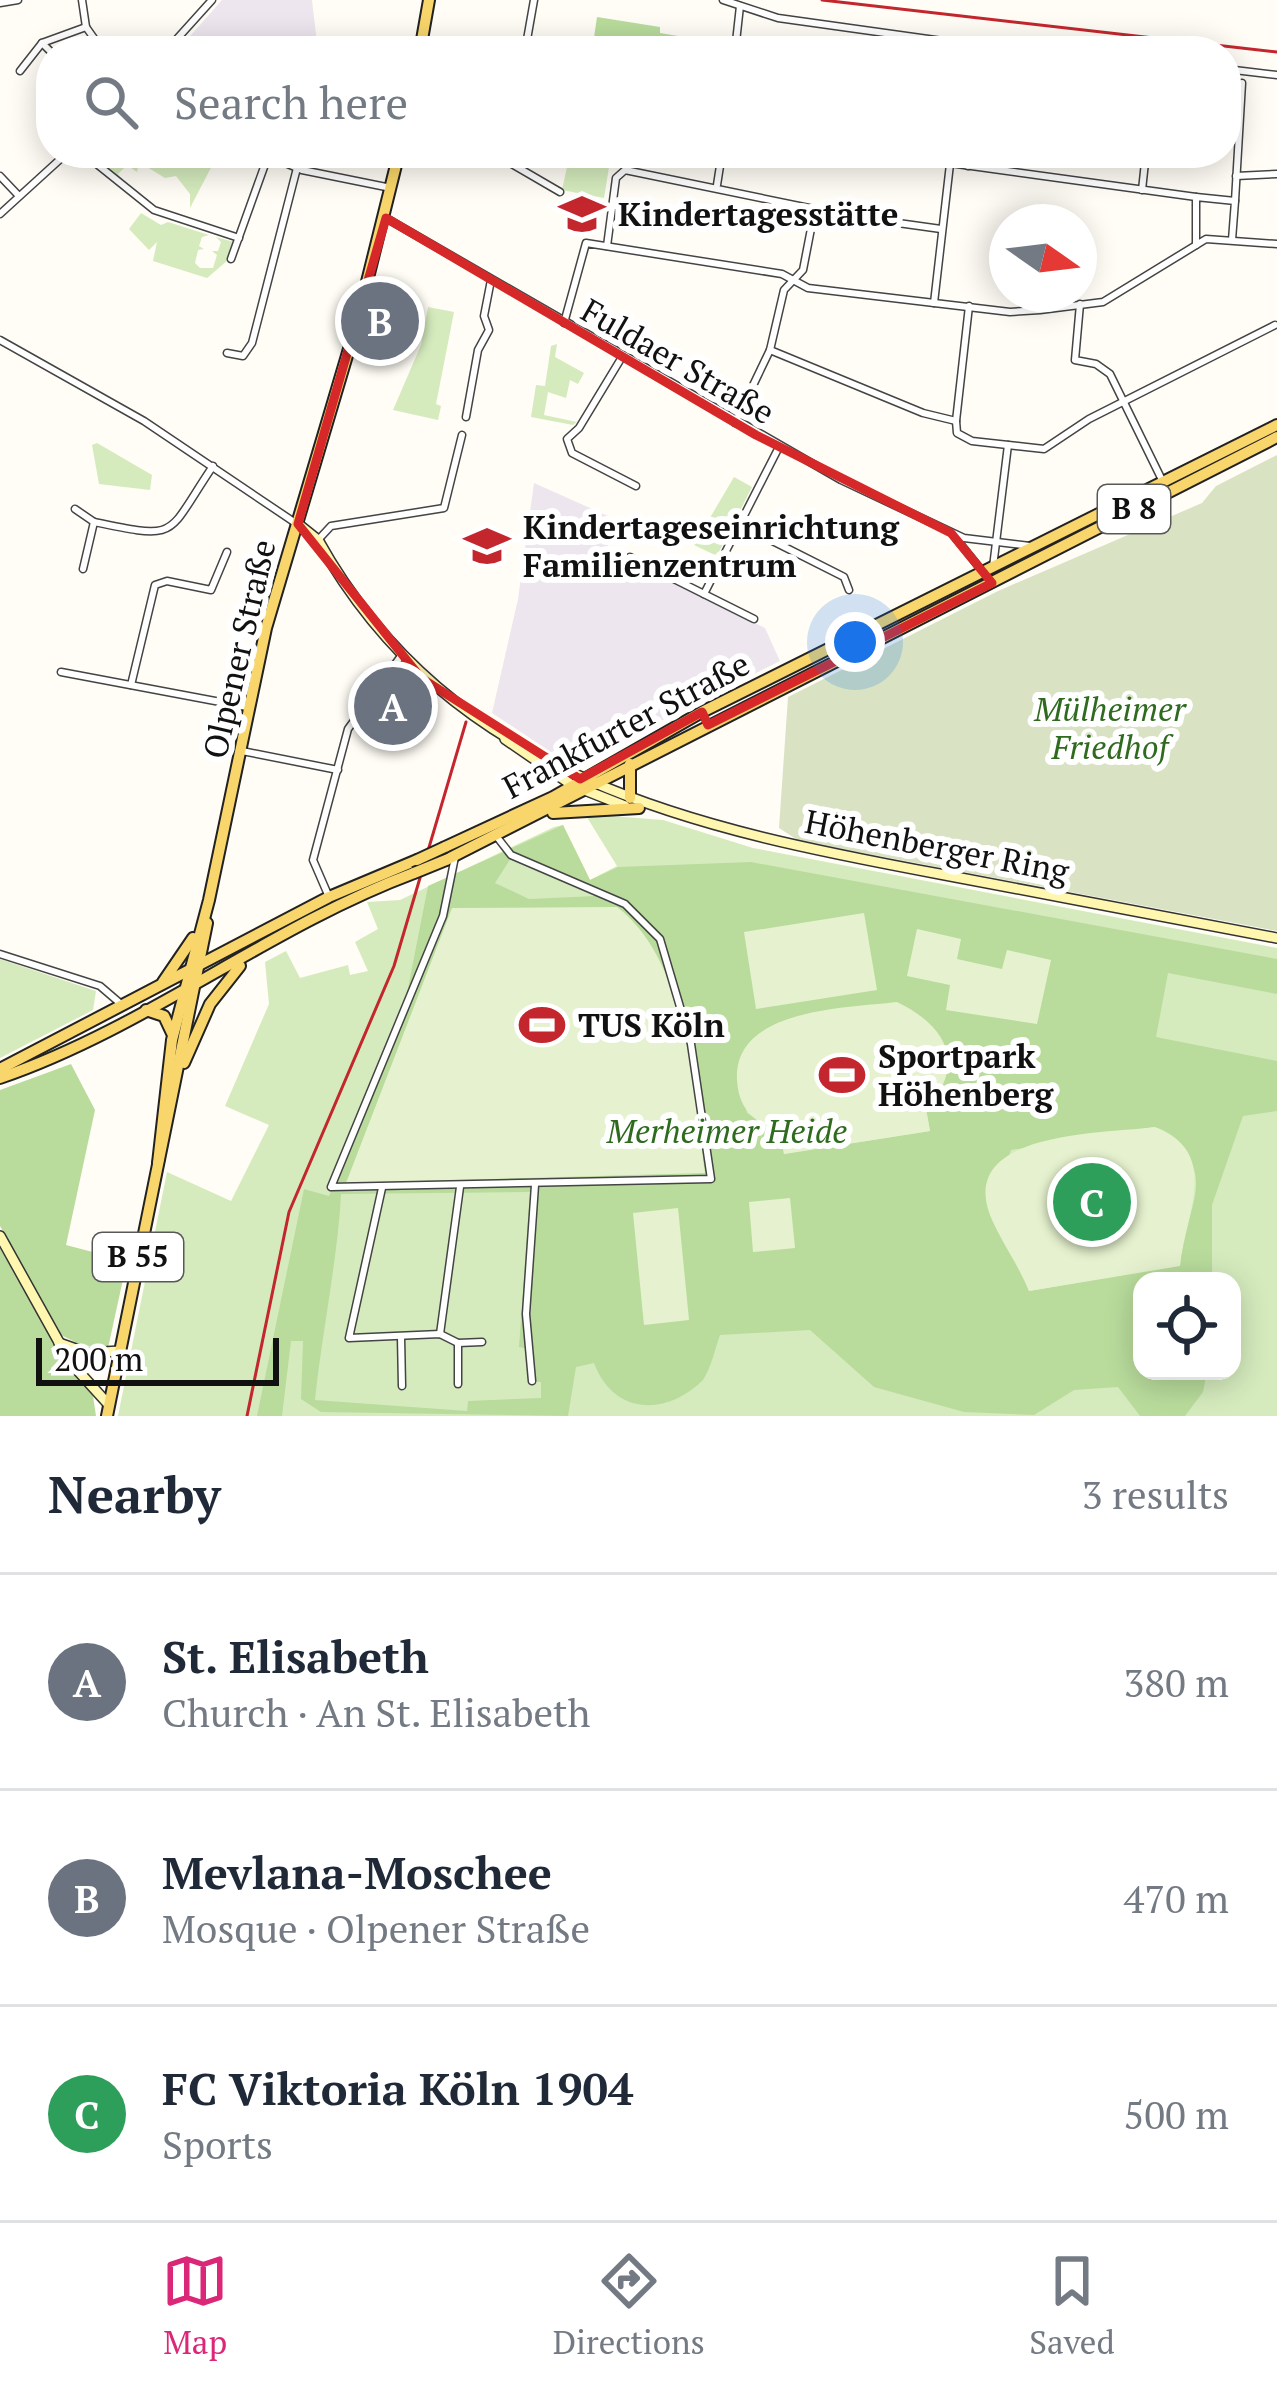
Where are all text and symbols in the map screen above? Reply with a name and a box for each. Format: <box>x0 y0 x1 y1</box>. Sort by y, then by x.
search box <box>36 36 1241 168</box>
icon: search <box>78 69 144 135</box>
text: Search here <box>174 72 408 132</box>
school or university icon: Kindertagesstätte <box>557 189 607 239</box>
place label: Kindertagesstätte <box>618 192 898 235</box>
north arrow <box>989 204 1097 312</box>
pin: B <box>341 276 419 366</box>
street label: Fuldaer Straße <box>574 288 783 433</box>
road number: B 8 <box>1098 485 1170 533</box>
place label: Kindertageseinrichtung Familienzentrum <box>523 505 900 586</box>
school or university icon: Kindertageseinrichtung Familienzentrum <box>462 521 512 571</box>
street label: Olpener Straße <box>192 535 285 763</box>
your location <box>825 612 885 672</box>
street label: Frankfurter Straße <box>495 641 757 808</box>
pin: A <box>354 661 432 751</box>
park label: Mülheimer Friedhof <box>1033 687 1187 768</box>
street label: Höhenberger Ring <box>802 799 1073 892</box>
sports icon: TUS Köln <box>517 1000 567 1050</box>
place label: TUS Köln <box>578 1003 725 1046</box>
place label: Sportpark Höhenberg <box>878 1034 1054 1115</box>
sports icon: Sportpark Höhenberg <box>817 1050 867 1100</box>
park label: Merheimer Heide <box>606 1109 847 1152</box>
pin: C <box>1053 1157 1131 1247</box>
road number: B 55 <box>93 1233 183 1281</box>
map controls <box>1133 1272 1241 1380</box>
button: locate <box>1133 1272 1241 1380</box>
scale bar <box>36 1332 279 1385</box>
text: 200 m <box>54 1337 143 1380</box>
text: Nearby <box>48 1460 221 1528</box>
text: 3 results <box>1082 1468 1229 1520</box>
text: St. Elisabeth <box>162 1626 429 1686</box>
text: A <box>73 1656 101 1708</box>
text: 380 m <box>1124 1656 1229 1708</box>
text: Church · An St. Elisabeth <box>162 1686 590 1738</box>
text: Mevlana-Moschee <box>162 1842 552 1902</box>
text: B <box>74 1872 100 1924</box>
text: 470 m <box>1124 1872 1229 1924</box>
text: Mosque · Olpener Straße <box>162 1902 590 1954</box>
text: FC Viktoria Köln 1904 <box>162 2058 633 2118</box>
text: C <box>74 2088 100 2140</box>
text: 500 m <box>1124 2088 1229 2140</box>
text: Sports <box>162 2118 273 2170</box>
tab: Map <box>162 2248 228 2363</box>
tab: Directions <box>553 2248 705 2363</box>
tab: Saved <box>1029 2248 1115 2363</box>

